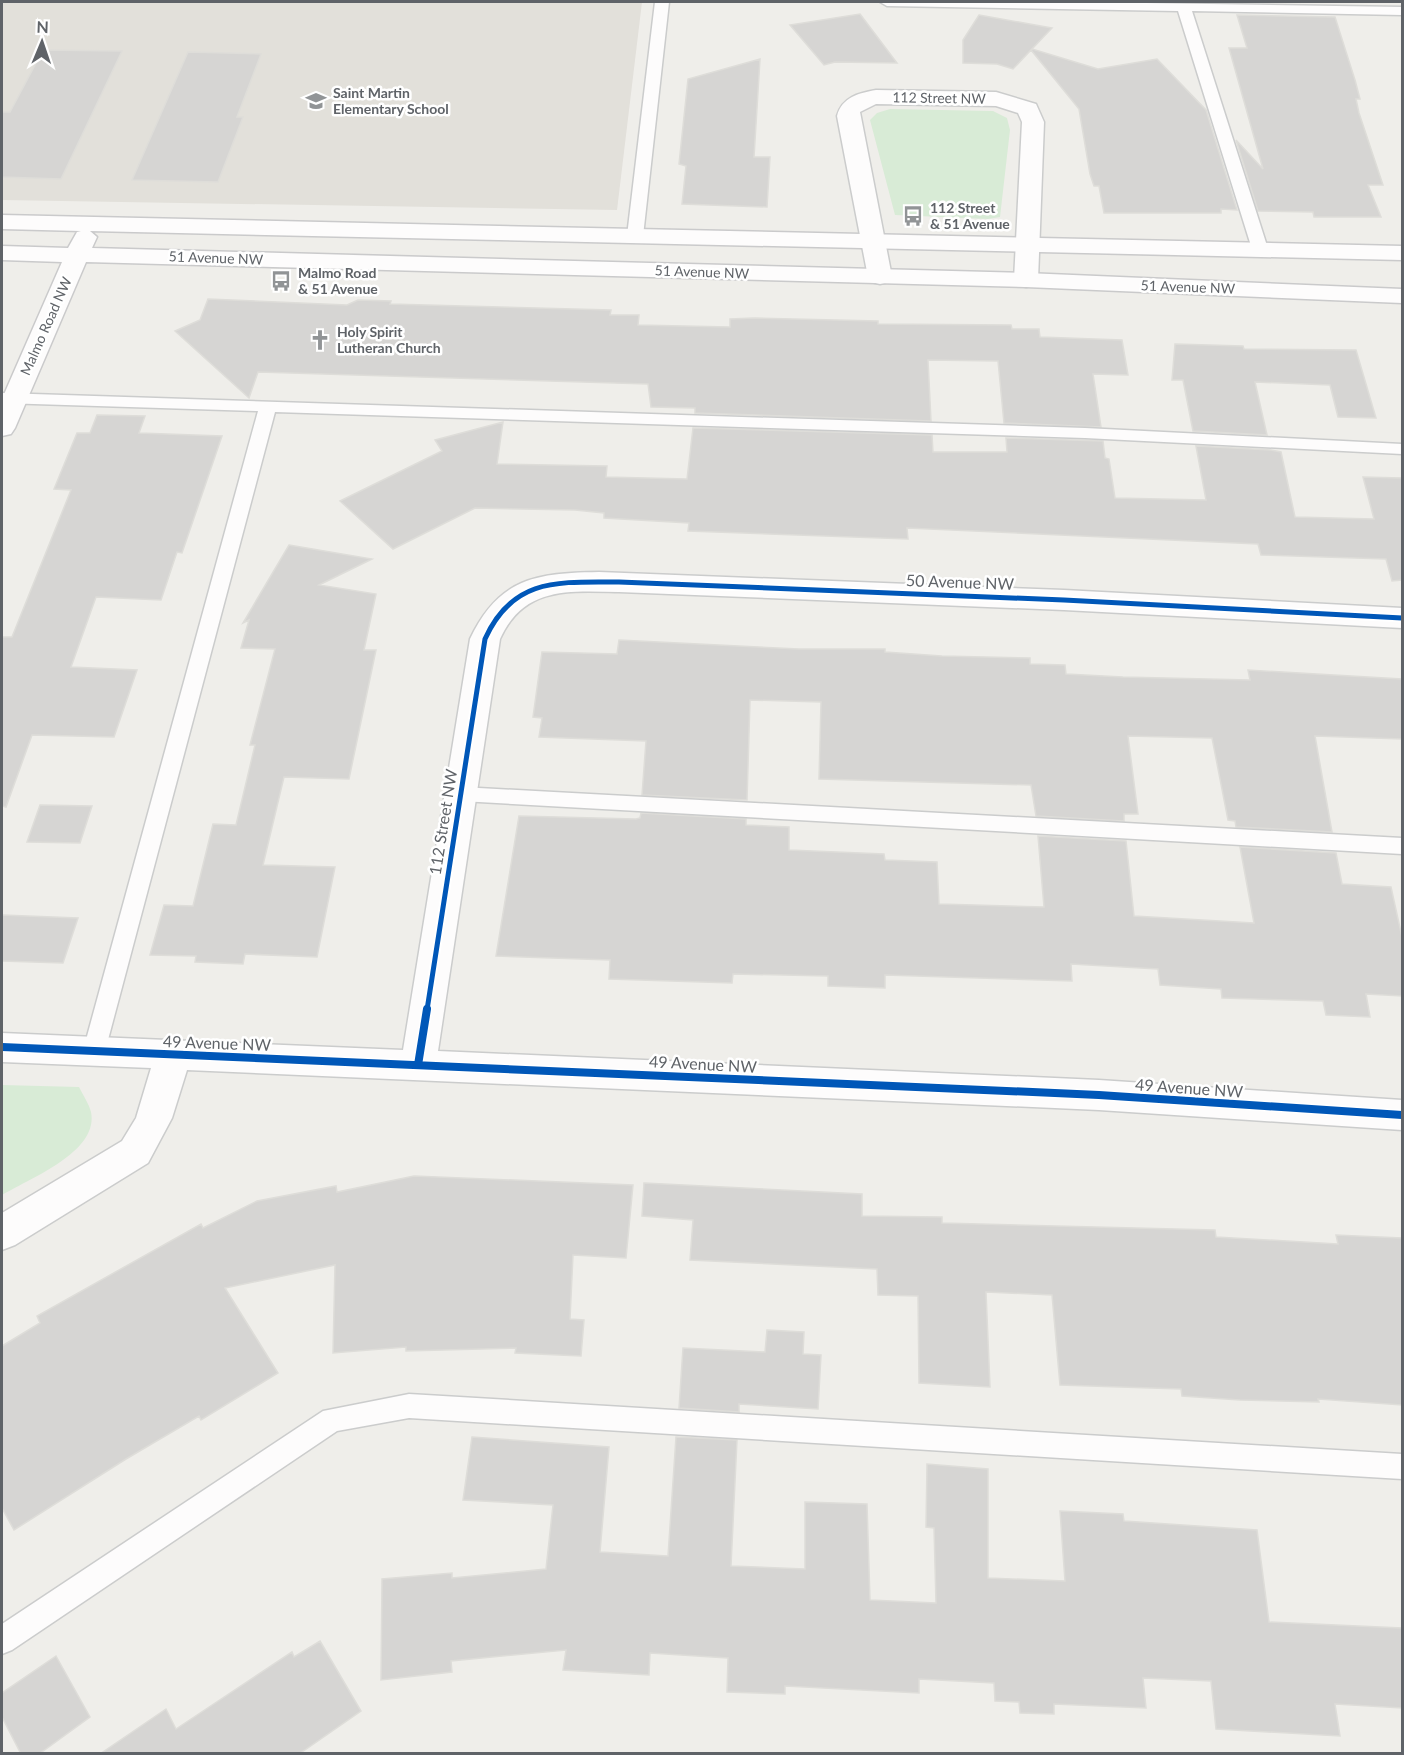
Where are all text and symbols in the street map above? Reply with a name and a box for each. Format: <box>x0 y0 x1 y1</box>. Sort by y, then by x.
north arrow <box>12 12 72 72</box>
text: N <box>36 17 49 36</box>
place label: Saint Martin Elementary School <box>333 84 449 117</box>
street label: 112 Street NW <box>892 88 986 107</box>
school or university icon: Saint Martin Elementary School <box>304 89 328 113</box>
place label: 112 Street & 51 Avenue <box>930 199 1010 232</box>
bus stop icon: 112 Street & 51 Avenue <box>901 204 925 228</box>
street label: 51 Avenue NW <box>169 247 264 268</box>
street label: 51 Avenue NW <box>655 261 750 282</box>
place label: Malmo Road & 51 Avenue <box>298 264 378 297</box>
bus stop icon: Malmo Road & 51 Avenue <box>269 269 293 293</box>
street label: Malmo Road NW <box>16 274 75 378</box>
street label: 51 Avenue NW <box>1141 276 1236 297</box>
place label: Holy Spirit Lutheran Church <box>337 323 441 356</box>
church icon: Holy Spirit Lutheran Church <box>308 328 332 352</box>
street label: 50 Avenue NW <box>906 570 1015 593</box>
street label: 112 Street NW <box>425 767 460 876</box>
street label: 49 Avenue NW <box>163 1031 272 1054</box>
street label: 49 Avenue NW <box>649 1051 758 1076</box>
street label: 49 Avenue NW <box>1135 1074 1244 1101</box>

